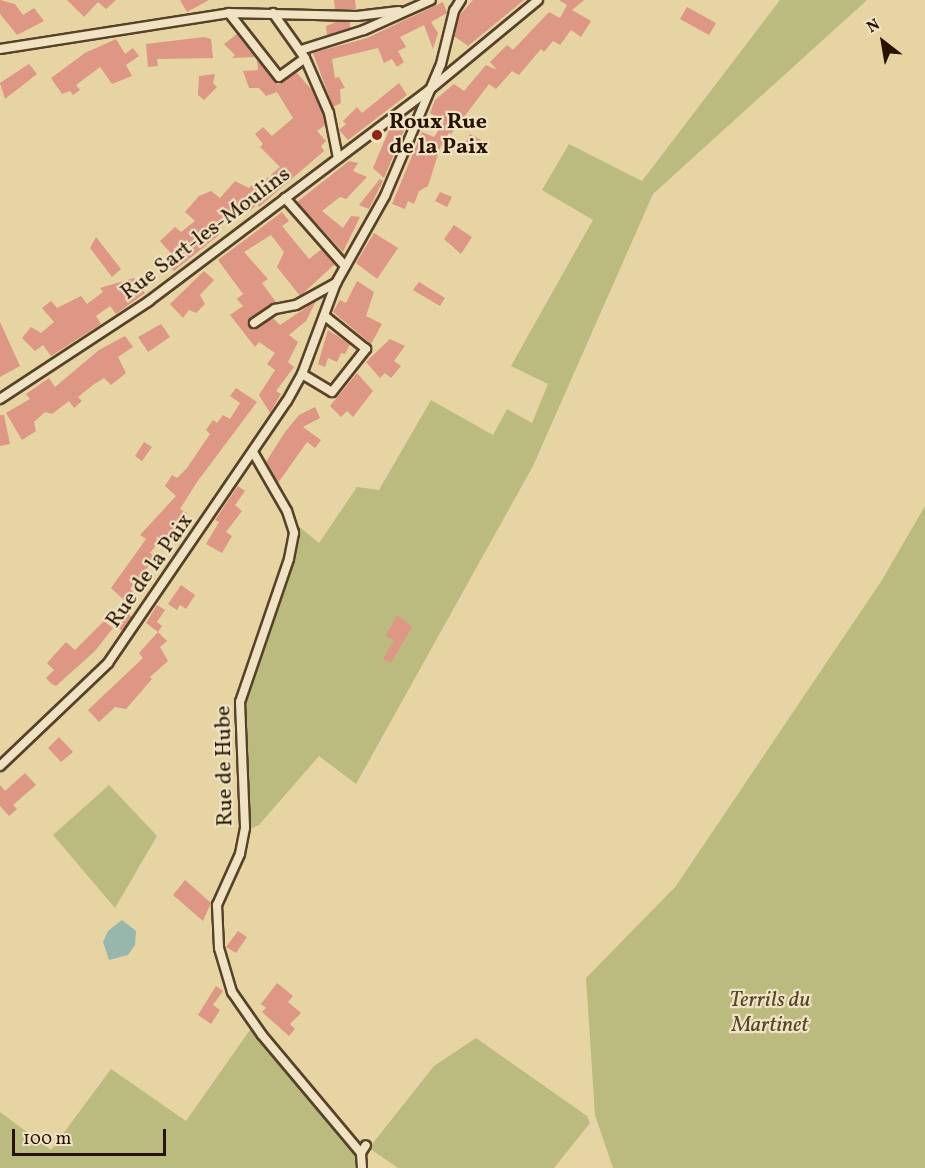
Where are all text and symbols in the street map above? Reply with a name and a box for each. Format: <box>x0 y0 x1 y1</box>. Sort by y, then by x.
north arrow <box>853 12 913 72</box>
text: N <box>863 14 884 39</box>
place label: Roux Rue de la Paix <box>389 109 488 160</box>
marker: Roux Rue de la Paix <box>370 128 384 142</box>
street label: Rue Sart-les-Moulins <box>116 162 296 306</box>
street label: Rue de la Paix <box>101 509 199 633</box>
street label: Rue de Hube <box>211 705 239 827</box>
park label: Terrils du Martinet <box>729 987 811 1038</box>
scale bar <box>15 1117 170 1155</box>
text: 100 m <box>23 1127 72 1152</box>

